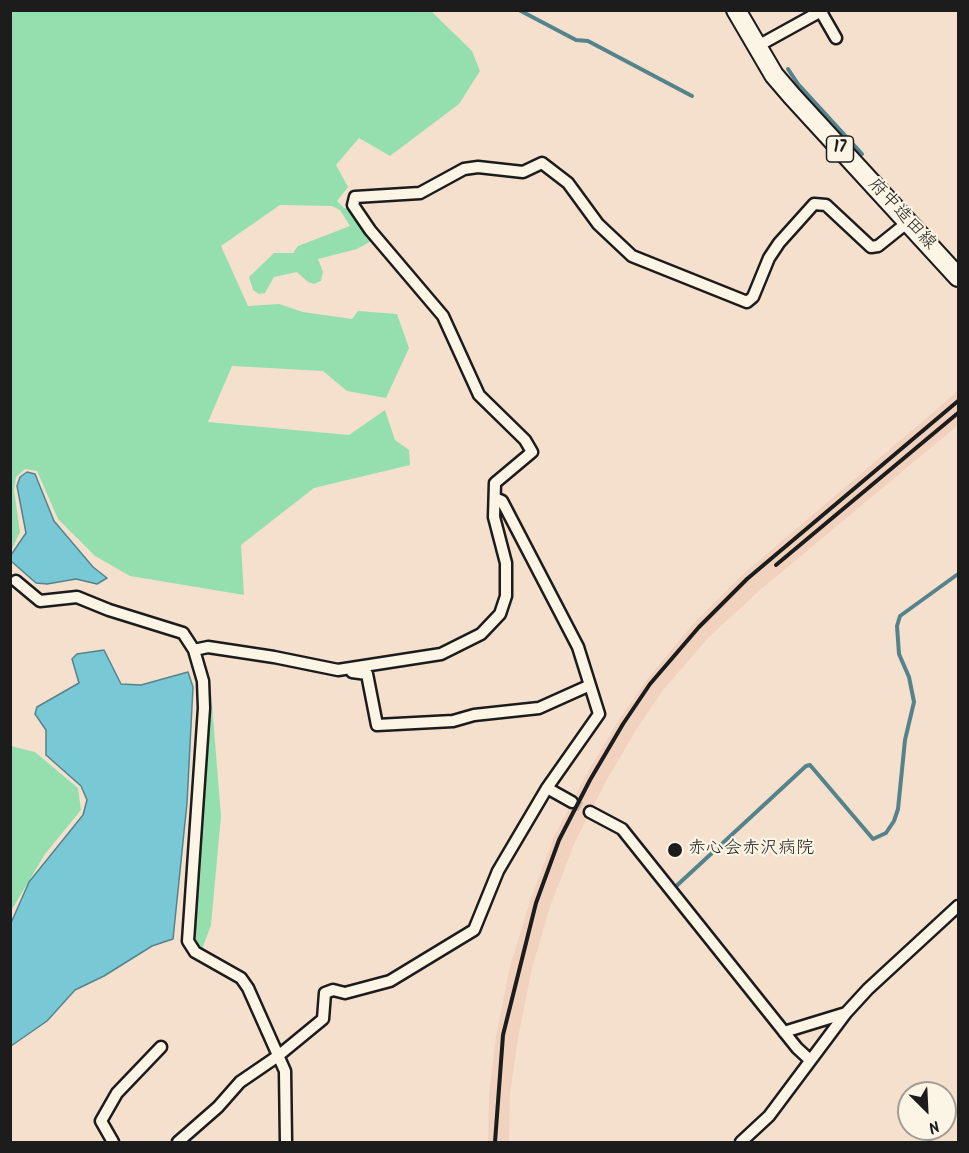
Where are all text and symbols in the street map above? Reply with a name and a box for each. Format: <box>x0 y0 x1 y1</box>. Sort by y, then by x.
road number: 17 <box>826 136 854 162</box>
street label: 府中造田線 <box>862 175 940 255</box>
place label: 赤心会赤沢病院 <box>688 839 814 861</box>
marker: 赤心会赤沢病院 <box>666 841 684 859</box>
north arrow <box>897 1081 957 1141</box>
text: N <box>924 1113 943 1140</box>

